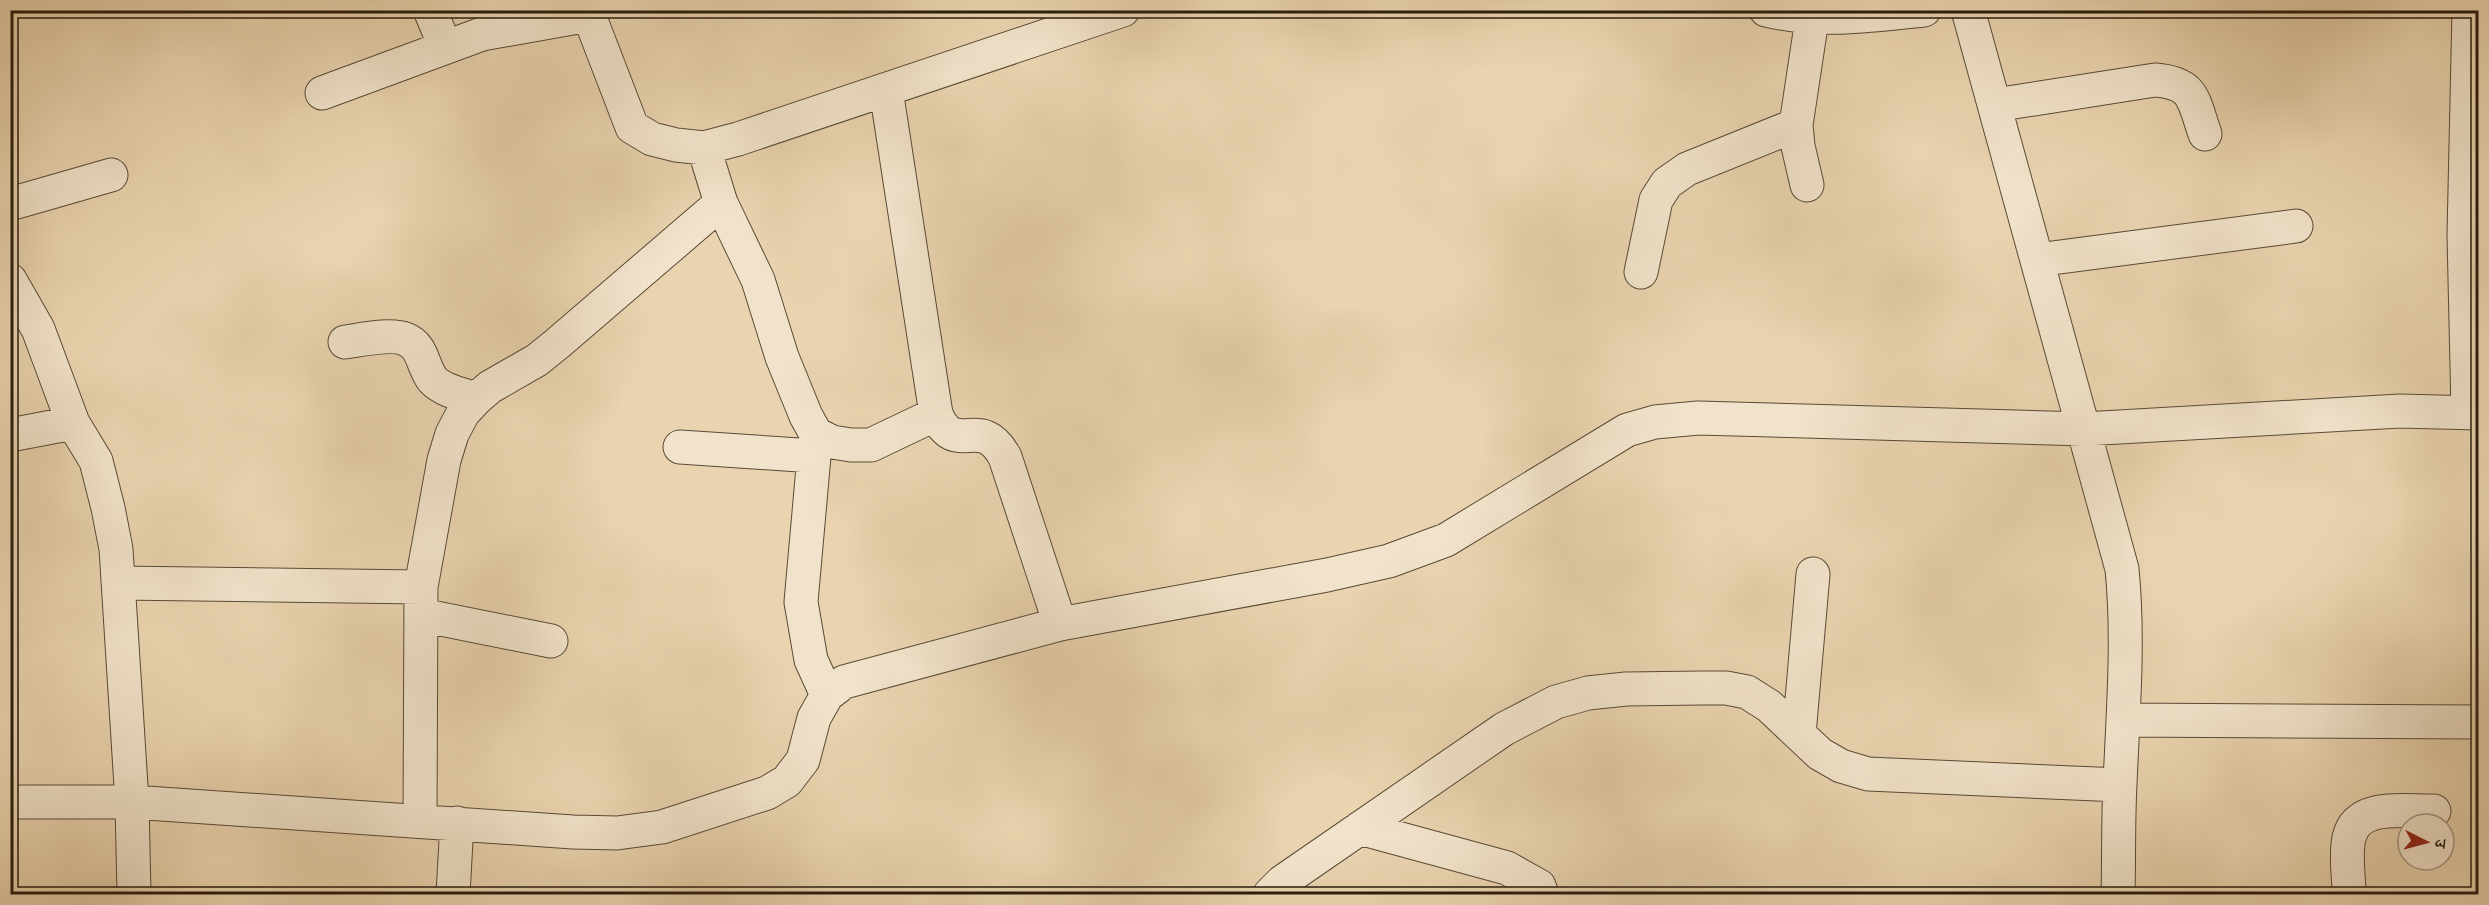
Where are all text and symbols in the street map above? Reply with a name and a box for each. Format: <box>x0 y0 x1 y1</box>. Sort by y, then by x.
north arrow <box>2396 812 2456 872</box>
text: उ <box>2430 837 2447 850</box>

